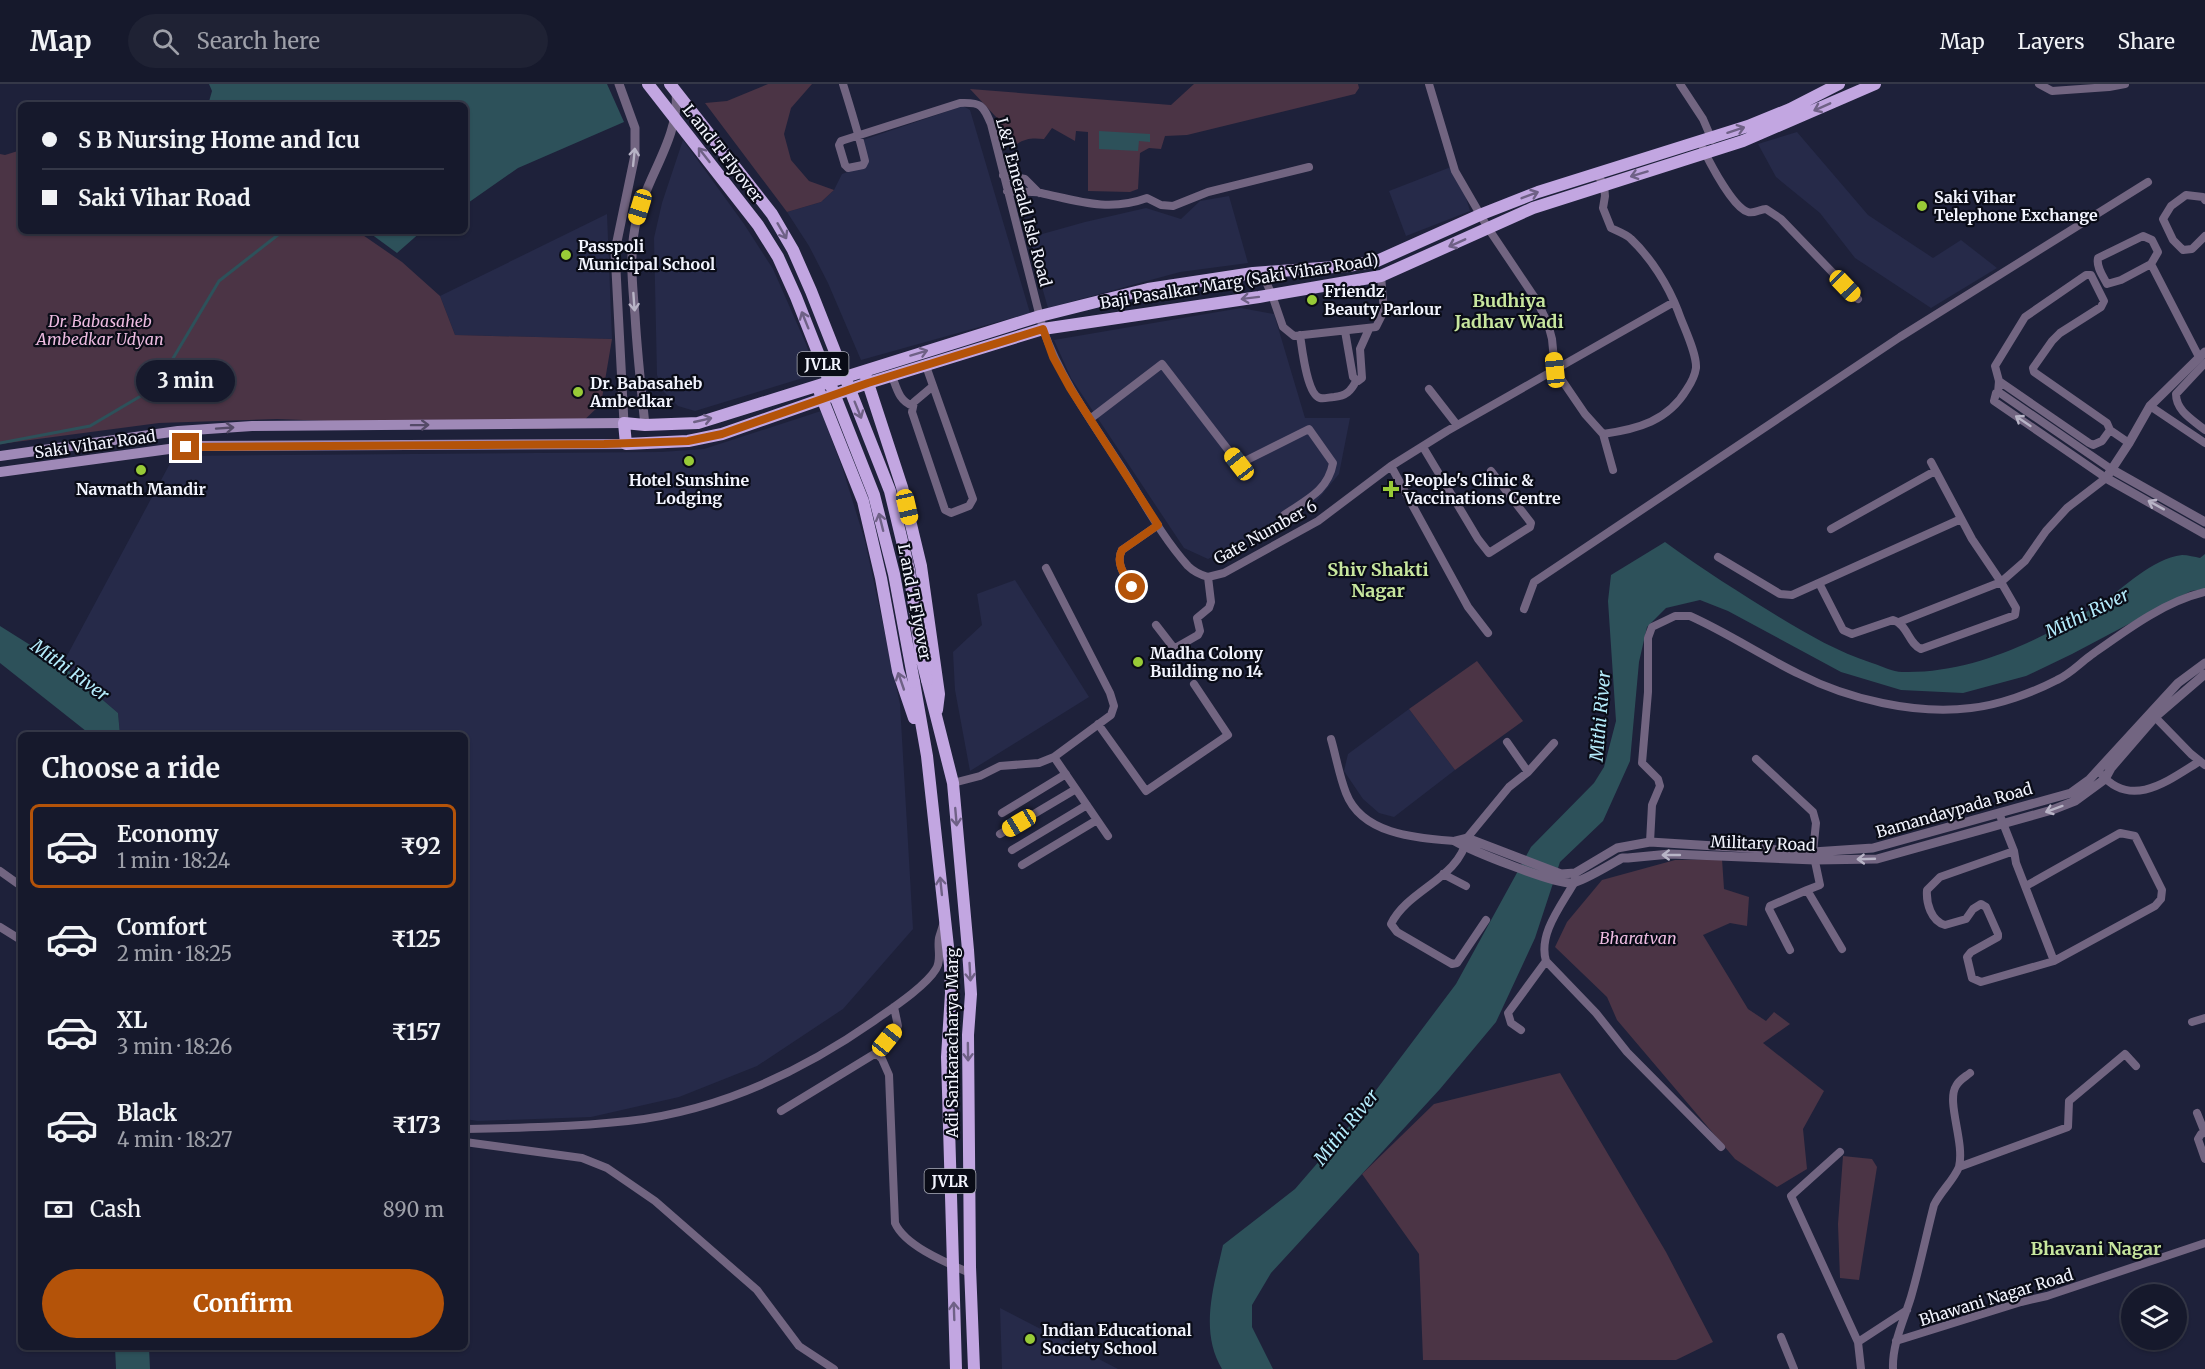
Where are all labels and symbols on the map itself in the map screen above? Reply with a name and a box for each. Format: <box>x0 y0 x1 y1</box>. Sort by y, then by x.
street label: L and T Flyover <box>679 100 767 206</box>
one-way arrow <box>1813 102 1831 114</box>
street label: L&T Emerald Isle Road <box>992 115 1056 289</box>
one-way arrow <box>1726 123 1745 134</box>
one-way arrow <box>629 148 640 167</box>
one-way arrow <box>697 148 710 164</box>
one-way arrow <box>1630 169 1649 180</box>
car <box>626 187 654 227</box>
place label: Saki Vihar Telephone Exchange <box>1934 187 2098 225</box>
one-way arrow <box>1521 189 1539 200</box>
marker: Saki Vihar Telephone Exchange <box>1915 199 1929 213</box>
one-way arrow <box>776 222 788 239</box>
place label: Passpoli Municipal School <box>578 236 715 274</box>
one-way arrow <box>1448 237 1466 249</box>
marker: Passpoli Municipal School <box>559 248 573 262</box>
street label: Baji Pasalkar Marg (Saki Vihar Road) <box>1098 249 1380 313</box>
car <box>1826 267 1864 305</box>
place label: Friendz Beauty Parlour <box>1324 281 1442 319</box>
district label: Budhiya Jadhav Wadi <box>1453 289 1564 333</box>
one-way arrow <box>629 292 640 312</box>
one-way arrow <box>1240 293 1260 304</box>
marker: Friendz Beauty Parlour <box>1305 293 1319 307</box>
park label: Dr. Babasaheb Ambedkar Udyan <box>34 311 164 349</box>
one-way arrow <box>799 312 810 330</box>
one-way arrow <box>909 347 928 358</box>
car <box>1544 351 1566 389</box>
road number: JVLR <box>798 352 848 376</box>
callout: 3 min <box>136 360 236 402</box>
place label: Dr. Babasaheb Ambedkar <box>589 373 703 411</box>
marker: Dr. Babasaheb Ambedkar <box>571 385 585 399</box>
one-way arrow <box>853 400 864 419</box>
one-way arrow <box>694 414 713 426</box>
one-way arrow <box>2015 415 2032 427</box>
one-way arrow <box>409 419 429 431</box>
one-way arrow <box>214 422 234 433</box>
street label: Saki Vihar Road <box>33 426 157 462</box>
route end <box>172 433 199 460</box>
car <box>1221 444 1257 484</box>
marker: Hotel Sunshine Lodging <box>682 454 696 468</box>
marker: Navnath Mandir <box>134 463 148 477</box>
place label: Hotel Sunshine Lodging <box>629 470 750 508</box>
place label: People's Clinic & Vaccinations Centre <box>1403 470 1561 508</box>
place label: Navnath Mandir <box>76 479 206 499</box>
marker: People's Clinic & Vaccinations Centre <box>1382 480 1400 498</box>
car <box>894 487 920 527</box>
street label: Gate Number 6 <box>1210 495 1320 569</box>
one-way arrow <box>2148 499 2165 511</box>
one-way arrow <box>875 513 887 532</box>
street label: L and T Flyover <box>894 542 936 662</box>
district label: Shiv Shakti Nagar <box>1327 558 1429 602</box>
route start <box>1118 573 1145 600</box>
water label: Mithi River <box>2040 582 2134 644</box>
water label: Mithi River <box>26 633 114 706</box>
place label: Madha Colony Building no 14 <box>1150 643 1264 681</box>
marker: Madha Colony Building no 14 <box>1131 655 1145 669</box>
water label: Mithi River <box>1584 669 1615 763</box>
one-way arrow <box>895 672 906 691</box>
street label: Bamandaypada Road <box>1873 778 2035 842</box>
one-way arrow <box>2045 804 2064 815</box>
car <box>999 806 1039 840</box>
one-way arrow <box>951 807 962 827</box>
street label: Military Road <box>1710 831 1816 855</box>
one-way arrow <box>1662 849 1682 861</box>
one-way arrow <box>1857 853 1877 865</box>
one-way arrow <box>935 876 946 896</box>
park label: Bharatvan <box>1599 928 1677 948</box>
street label: Adi Sankaracharya Marg <box>942 948 962 1139</box>
one-way arrow <box>964 962 975 982</box>
car <box>869 1020 905 1060</box>
one-way arrow <box>962 1042 974 1062</box>
water label: Mithi River <box>1308 1084 1384 1170</box>
road number: JVLR <box>924 1169 976 1193</box>
district label: Bhavani Nagar <box>2031 1237 2161 1260</box>
street label: Bhawani Nagar Road <box>1917 1264 2076 1330</box>
one-way arrow <box>948 1301 960 1321</box>
place label: Indian Educational Society School <box>1042 1320 1192 1358</box>
marker: Indian Educational Society School <box>1023 1332 1037 1346</box>

